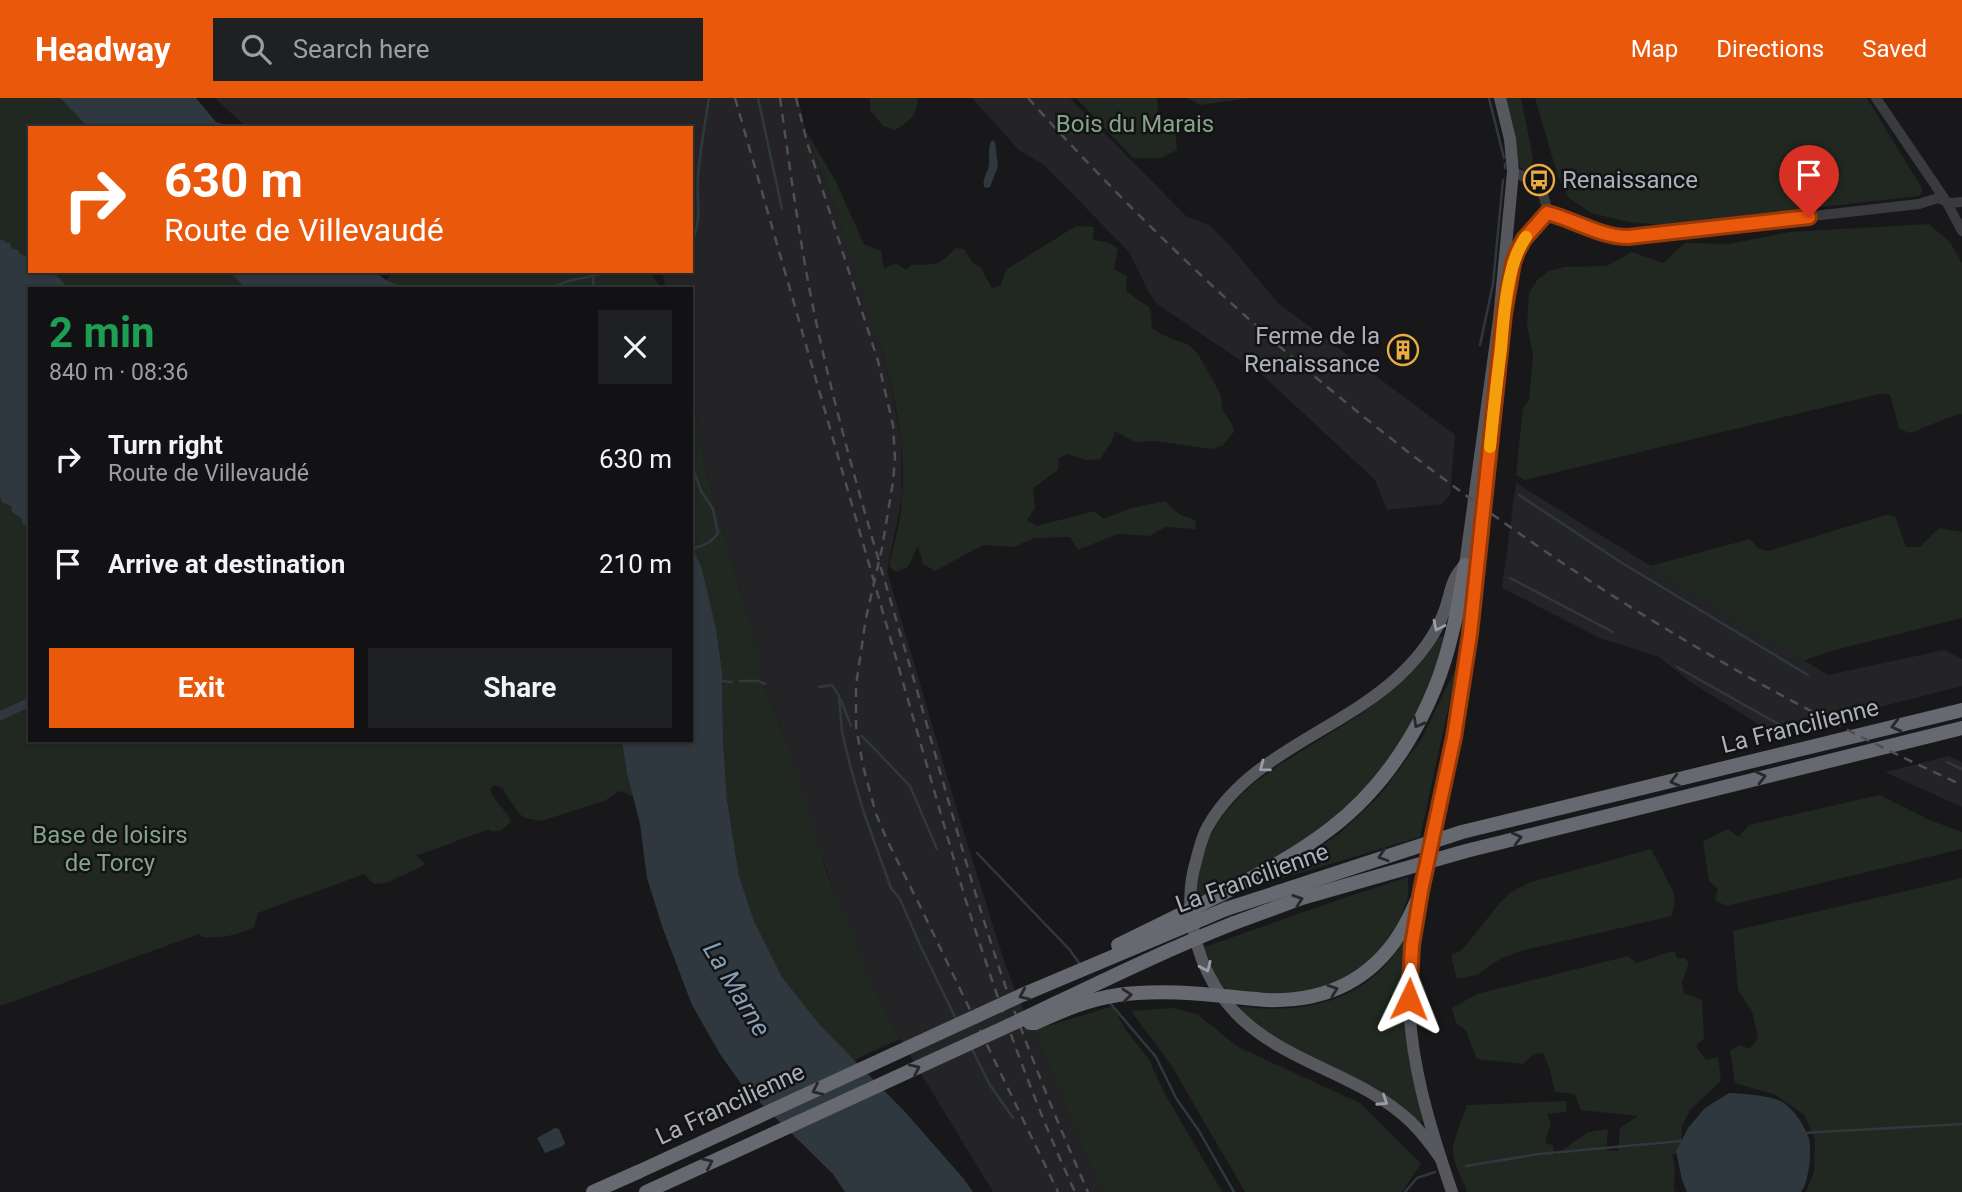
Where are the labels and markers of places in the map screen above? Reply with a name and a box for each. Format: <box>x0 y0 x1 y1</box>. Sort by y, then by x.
pin <box>1779 145 1839 217</box>
bus stop icon: Renaissance <box>1522 163 1556 197</box>
place label: Renaissance <box>1562 166 1698 194</box>
place label: Ferme de la Renaissance <box>1244 322 1380 378</box>
building icon: Ferme de la Renaissance <box>1386 333 1420 367</box>

